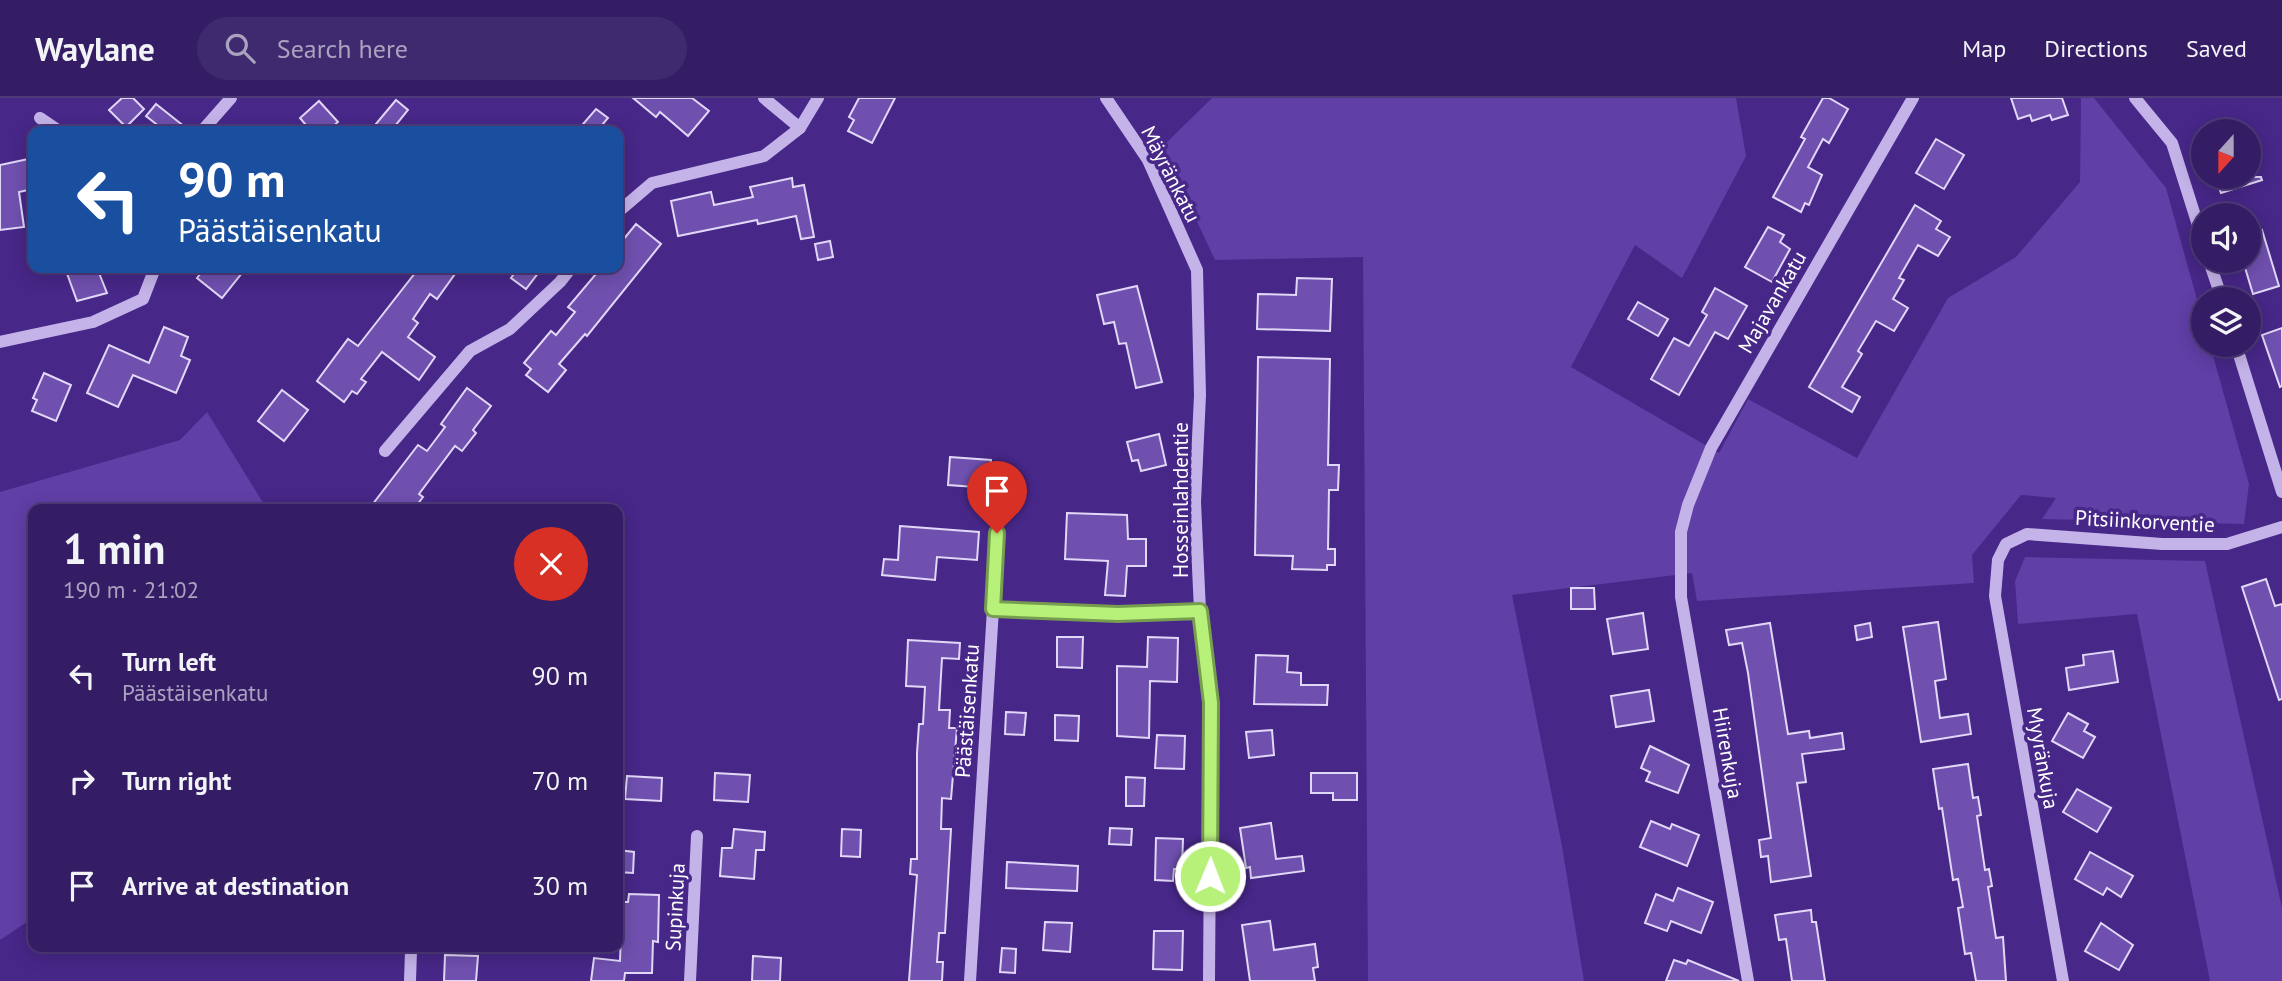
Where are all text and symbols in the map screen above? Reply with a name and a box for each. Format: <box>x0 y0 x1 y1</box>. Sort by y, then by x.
search box <box>197 17 687 80</box>
text: Waylane <box>35 27 155 70</box>
icon: search <box>221 29 259 67</box>
text: Search here <box>277 32 408 65</box>
text: Map <box>1962 33 2006 64</box>
text: Directions <box>2044 33 2148 64</box>
text: Saved <box>2186 33 2247 64</box>
north arrow <box>2191 119 2261 189</box>
map controls <box>2191 119 2261 357</box>
street label: Mäyränkatu <box>1135 121 1207 227</box>
text: 90 m <box>178 147 285 211</box>
icon: left <box>63 154 154 245</box>
button: sound <box>2191 203 2261 273</box>
text: Päästäisenkatu <box>178 209 382 251</box>
street label: Majavankatu <box>1732 246 1812 358</box>
button: layers <box>2191 287 2261 357</box>
street label: Hosseinlahdentie <box>1167 422 1194 578</box>
pin <box>967 461 1027 533</box>
icon: arrive <box>978 472 1016 510</box>
street label: Pitsiinkorventie <box>2075 504 2215 538</box>
text: 1 min <box>63 521 165 576</box>
button: close <box>514 527 588 601</box>
text: 190 m · 21:02 <box>63 575 199 604</box>
street label: Päästäisenkatu <box>949 643 985 779</box>
text: Turn left <box>122 645 216 678</box>
icon: left <box>63 657 101 695</box>
text: 90 m <box>532 659 588 692</box>
text: Päästäisenkatu <box>122 678 269 707</box>
street label: Hiirenkuja <box>1707 705 1749 801</box>
street label: Myyränkuja <box>2021 705 2065 811</box>
icon: right <box>63 762 101 800</box>
text: Turn right <box>122 764 231 797</box>
text: 70 m <box>532 764 588 797</box>
position arrow <box>1173 839 1247 913</box>
street label: Supinkuja <box>659 862 691 952</box>
icon: arrive <box>63 867 101 905</box>
text: Arrive at destination <box>122 869 349 902</box>
text: 30 m <box>532 869 588 902</box>

